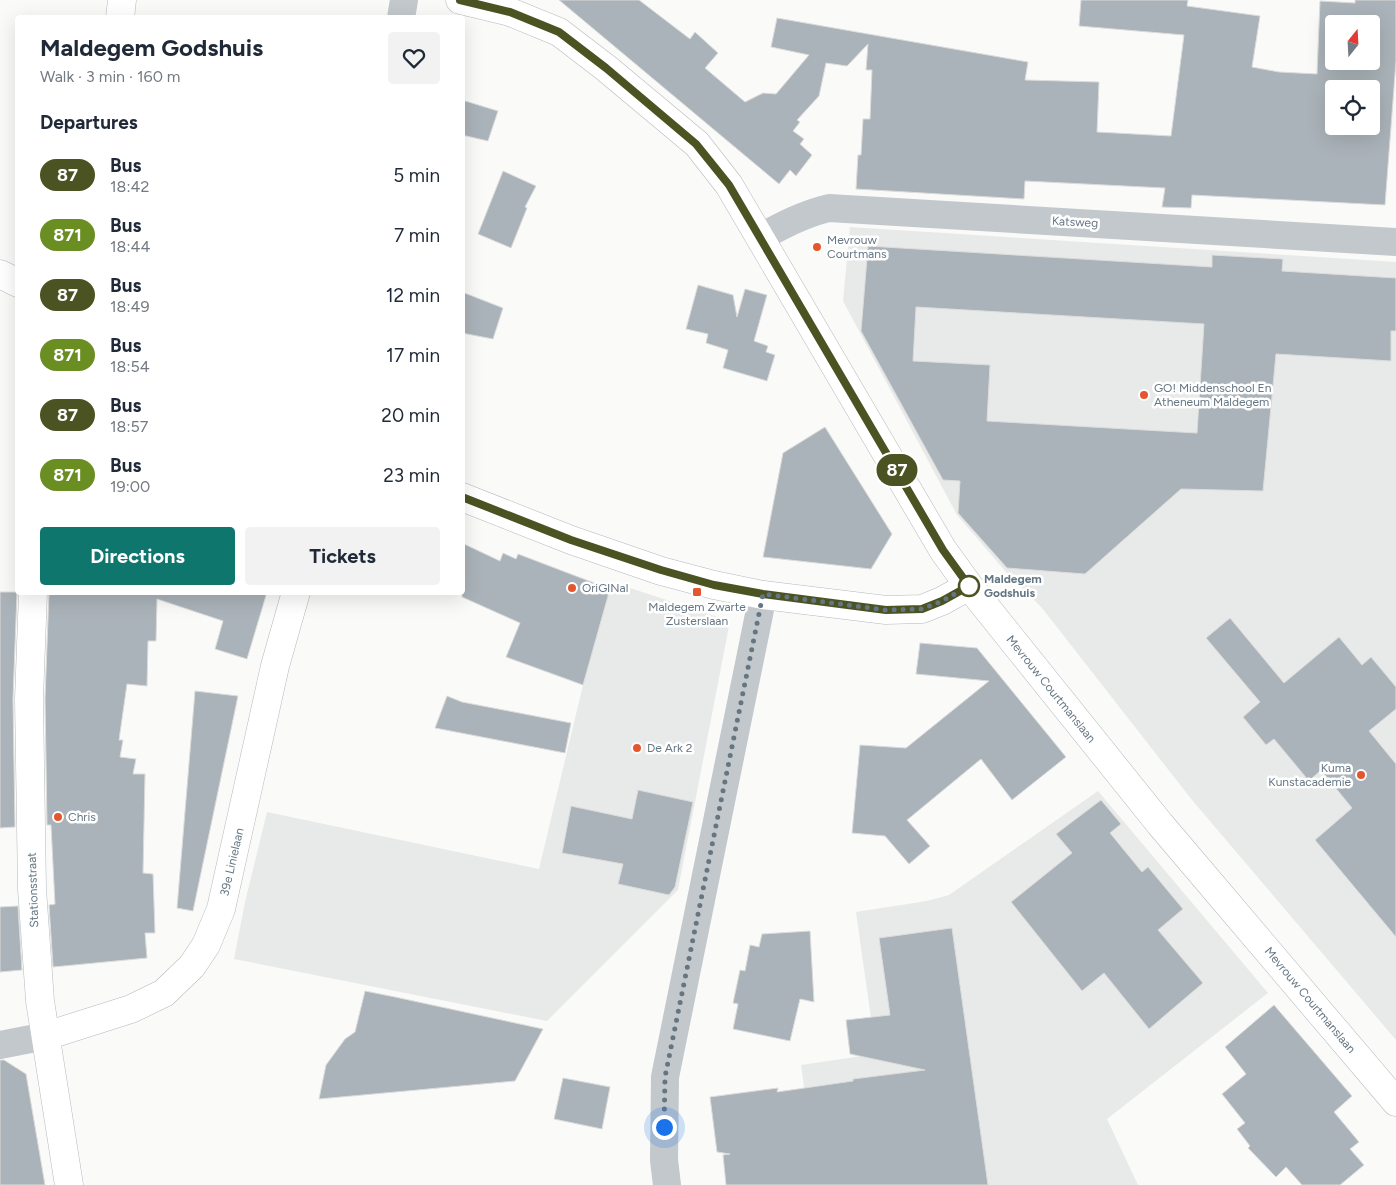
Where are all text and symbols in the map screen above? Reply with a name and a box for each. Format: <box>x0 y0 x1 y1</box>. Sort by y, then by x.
north arrow <box>1325 15 1380 70</box>
map controls <box>1325 15 1380 135</box>
button: heart <box>388 32 440 84</box>
text: Maldegem Godshuis <box>40 33 263 62</box>
text: Walk · 3 min · 160 m <box>40 67 181 86</box>
button: locate <box>1325 80 1380 135</box>
text: Departures <box>40 111 138 134</box>
text: Bus <box>110 154 141 177</box>
text: 87 <box>57 164 78 186</box>
text: 5 min <box>393 164 440 187</box>
text: 18:42 <box>110 177 149 196</box>
text: Bus <box>110 214 141 237</box>
street label: Katsweg <box>1051 214 1099 230</box>
text: 871 <box>53 224 82 246</box>
text: 7 min <box>394 224 440 247</box>
place label: Mevrouw Courtmans <box>827 233 887 261</box>
text: 18:44 <box>110 237 150 256</box>
marker: Mevrouw Courtmans <box>811 241 823 253</box>
text: Bus <box>110 274 141 297</box>
text: 87 <box>57 284 78 306</box>
text: 12 min <box>386 284 440 307</box>
text: 18:49 <box>110 297 149 316</box>
text: Bus <box>110 334 141 357</box>
text: 871 <box>53 344 82 366</box>
text: 17 min <box>386 344 440 367</box>
text: 18:54 <box>110 357 150 376</box>
place label: GO! Middenschool En Atheneum Maldegem <box>1154 381 1272 409</box>
marker: GO! Middenschool En Atheneum Maldegem <box>1138 389 1150 401</box>
text: Bus <box>110 394 141 417</box>
text: 87 <box>57 404 78 426</box>
text: 20 min <box>381 404 440 427</box>
text: 18:57 <box>110 417 148 436</box>
text: Bus <box>110 454 141 477</box>
line badge: 87 <box>874 454 920 486</box>
text: 87 <box>886 459 908 481</box>
text: 871 <box>53 464 82 486</box>
text: 23 min <box>383 464 440 487</box>
text: 19:00 <box>110 477 150 496</box>
button: Directions <box>40 527 235 585</box>
button: Tickets <box>245 527 440 585</box>
place label: Maldegem Godshuis <box>984 572 1042 600</box>
marker: Maldegem Godshuis <box>958 575 980 597</box>
place label: OriGINal <box>582 581 628 595</box>
marker: OriGINal <box>566 582 578 594</box>
marker: Maldegem Zwarte Zusterslaan <box>691 586 703 598</box>
place label: Maldegem Zwarte Zusterslaan <box>648 600 746 628</box>
street label: Mevrouw Courtmanslaan <box>1003 633 1099 746</box>
place label: De Ark 2 <box>647 741 692 755</box>
marker: De Ark 2 <box>631 742 643 754</box>
place label: Kuma Kunstacademie <box>1268 761 1351 789</box>
marker: Kuma Kunstacademie <box>1355 769 1367 781</box>
place label: Chris <box>68 810 96 824</box>
marker: Chris <box>52 811 64 823</box>
street label: 39e Linielaan <box>217 826 247 897</box>
street label: Stationsstraat <box>25 852 41 928</box>
street label: Mevrouw Courtmanslaan <box>1262 944 1359 1056</box>
your location <box>652 1115 677 1140</box>

